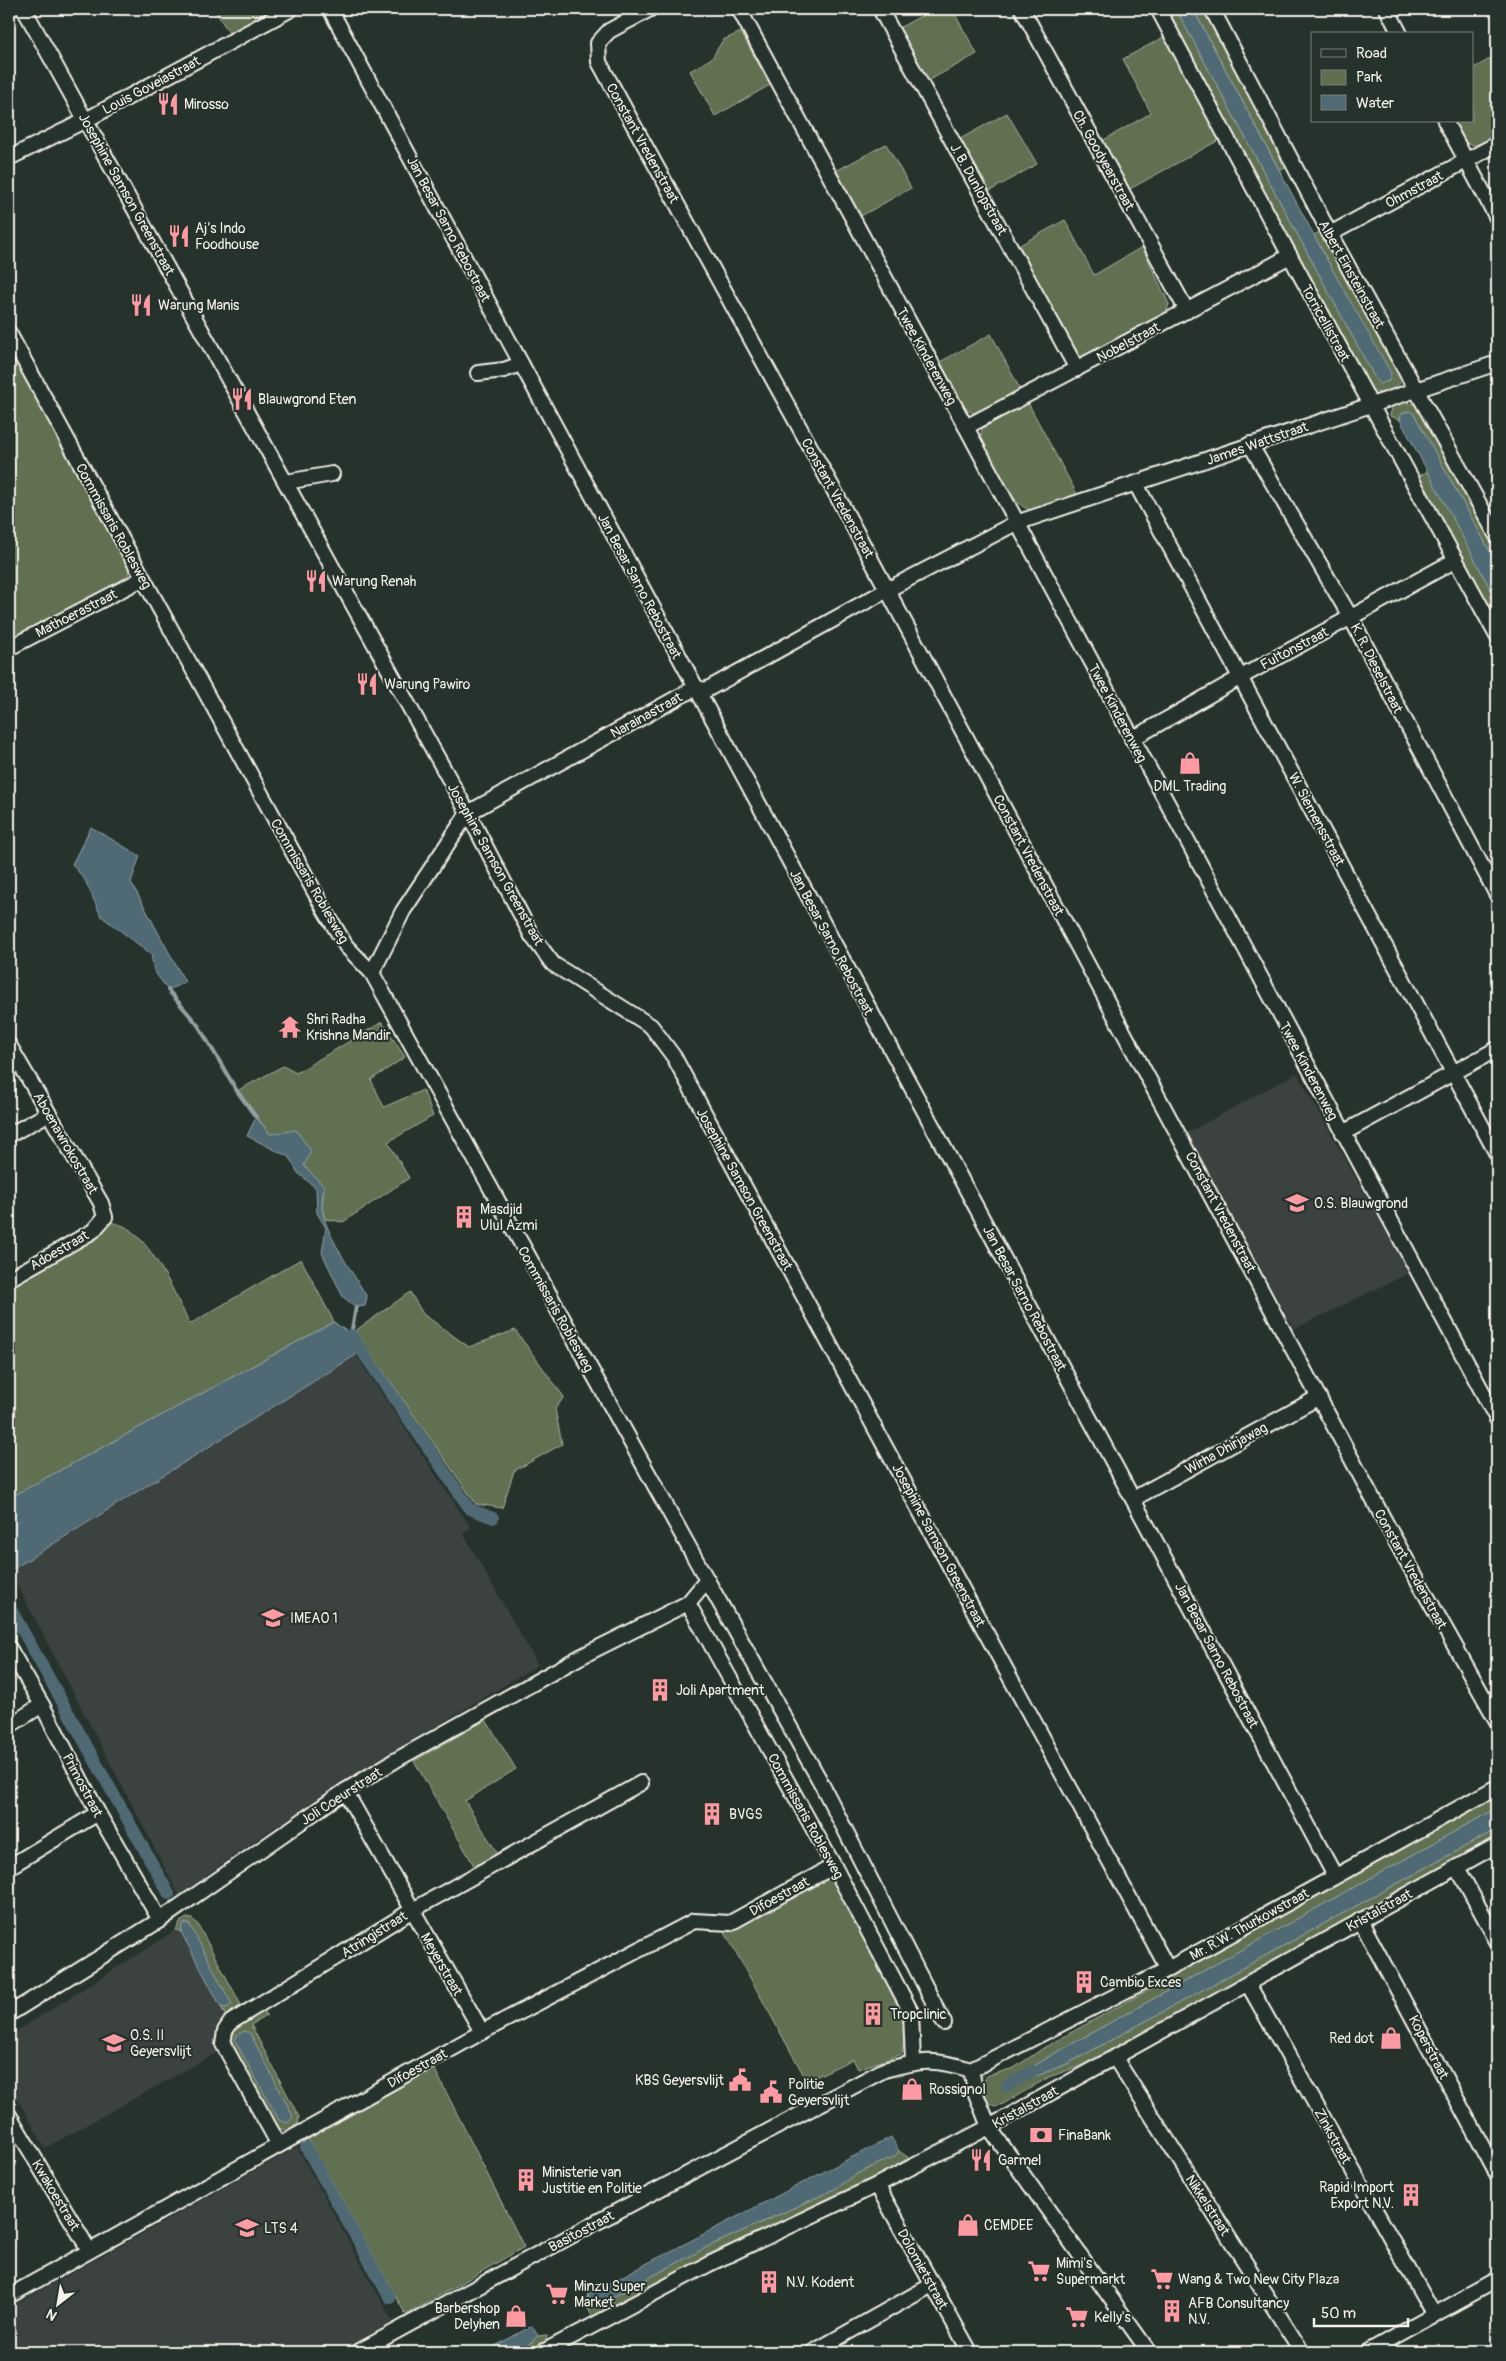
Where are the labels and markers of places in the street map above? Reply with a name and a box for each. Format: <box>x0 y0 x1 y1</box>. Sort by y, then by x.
restaurant icon: Mirosso <box>155 91 181 117</box>
place label: Mirosso <box>184 96 229 113</box>
place label: Aj’s Indo Foodhouse <box>195 220 259 253</box>
restaurant icon: Aj’s Indo Foodhouse <box>166 223 192 249</box>
restaurant icon: Warung Manis <box>128 292 154 318</box>
place label: Warung Manis <box>158 297 240 314</box>
restaurant icon: Blauwgrond Eten <box>229 386 255 412</box>
place label: Blauwgrond Eten <box>258 391 356 408</box>
restaurant icon: Warung Renah <box>303 568 329 594</box>
place label: Warung Renah <box>332 573 416 590</box>
restaurant icon: Warung Pawiro <box>354 671 380 697</box>
place label: Warung Pawiro <box>384 676 471 693</box>
shop icon: DML Trading <box>1177 750 1203 776</box>
place label: DML Trading <box>1154 778 1226 795</box>
place label: Shri Radha Krishna Mandir <box>306 1011 391 1044</box>
temple icon: Shri Radha Krishna Mandir <box>277 1014 303 1040</box>
school or university icon: O.S. Blauwgrond <box>1284 1190 1310 1216</box>
place label: O.S. Blauwgrond <box>1314 1195 1408 1212</box>
place label: Masdjid Ulul Azmi <box>480 1201 538 1234</box>
building icon: Masdjid Ulul Azmi <box>451 1204 477 1230</box>
school or university icon: IMEAO 1 <box>260 1605 286 1631</box>
place label: IMEAO 1 <box>290 1610 338 1627</box>
building icon: Joli Apartment <box>647 1677 673 1703</box>
place label: Joli Apartment <box>676 1682 765 1699</box>
building icon: BVGS <box>699 1801 725 1827</box>
place label: BVGS <box>729 1806 763 1823</box>
building icon: Cambio Exces <box>1071 1969 1097 1995</box>
place label: Cambio Exces <box>1100 1974 1182 1991</box>
building icon: Tropclinic <box>860 2001 886 2027</box>
place label: Tropclinic <box>890 2006 947 2023</box>
shop icon: Red dot <box>1378 2025 1404 2051</box>
place label: O.S. II Geyersvlijt <box>130 2027 192 2060</box>
school or university icon: O.S. II Geyersvlijt <box>101 2030 127 2056</box>
place label: Red dot <box>1329 2030 1374 2047</box>
public building icon: KBS Geyersvlijt <box>727 2067 753 2093</box>
place label: KBS Geyersvlijt <box>635 2072 724 2089</box>
place label: Politie Geyersvlijt <box>788 2076 850 2109</box>
shop icon: Rossignol <box>899 2076 925 2102</box>
public building icon: Politie Geyersvlijt <box>758 2079 784 2105</box>
place label: Rossignol <box>929 2081 986 2098</box>
bank icon: FinaBank <box>1028 2122 1054 2148</box>
place label: FinaBank <box>1058 2127 1111 2144</box>
restaurant icon: Garmel <box>968 2147 994 2173</box>
place label: Garmel <box>998 2152 1041 2169</box>
place label: Ministerie van Justitie en Politie <box>542 2164 642 2197</box>
building icon: Ministerie van Justitie en Politie <box>513 2167 539 2193</box>
place label: Rapid Import Export N.V. <box>1319 2179 1394 2212</box>
building icon: Rapid Import Export N.V. <box>1398 2182 1424 2208</box>
shop icon: CEMDEE <box>955 2212 981 2238</box>
school or university icon: LTS 4 <box>234 2215 260 2241</box>
place label: CEMDEE <box>984 2217 1033 2234</box>
place label: LTS 4 <box>264 2220 298 2237</box>
place label: Mimi's Supermarkt <box>1056 2255 1125 2288</box>
supermarket icon: Mimi's Supermarkt <box>1026 2258 1052 2284</box>
supermarket icon: Wang & Two New City Plaza <box>1149 2266 1175 2292</box>
building icon: N.V. Kodent <box>756 2269 782 2295</box>
place label: Wang & Two New City Plaza <box>1178 2271 1339 2288</box>
place label: N.V. Kodent <box>786 2274 854 2291</box>
place label: Minzu Super Market <box>574 2278 645 2311</box>
supermarket icon: Minzu Super Market <box>544 2281 570 2307</box>
place label: AFB Consultancy N.V. <box>1188 2295 1289 2328</box>
building icon: AFB Consultancy N.V. <box>1159 2298 1185 2324</box>
place label: Barbershop Delyhen <box>435 2300 500 2333</box>
shop icon: Barbershop Delyhen <box>503 2303 529 2329</box>
supermarket icon: Kelly's <box>1064 2304 1090 2330</box>
place label: Kelly's <box>1094 2309 1131 2326</box>

